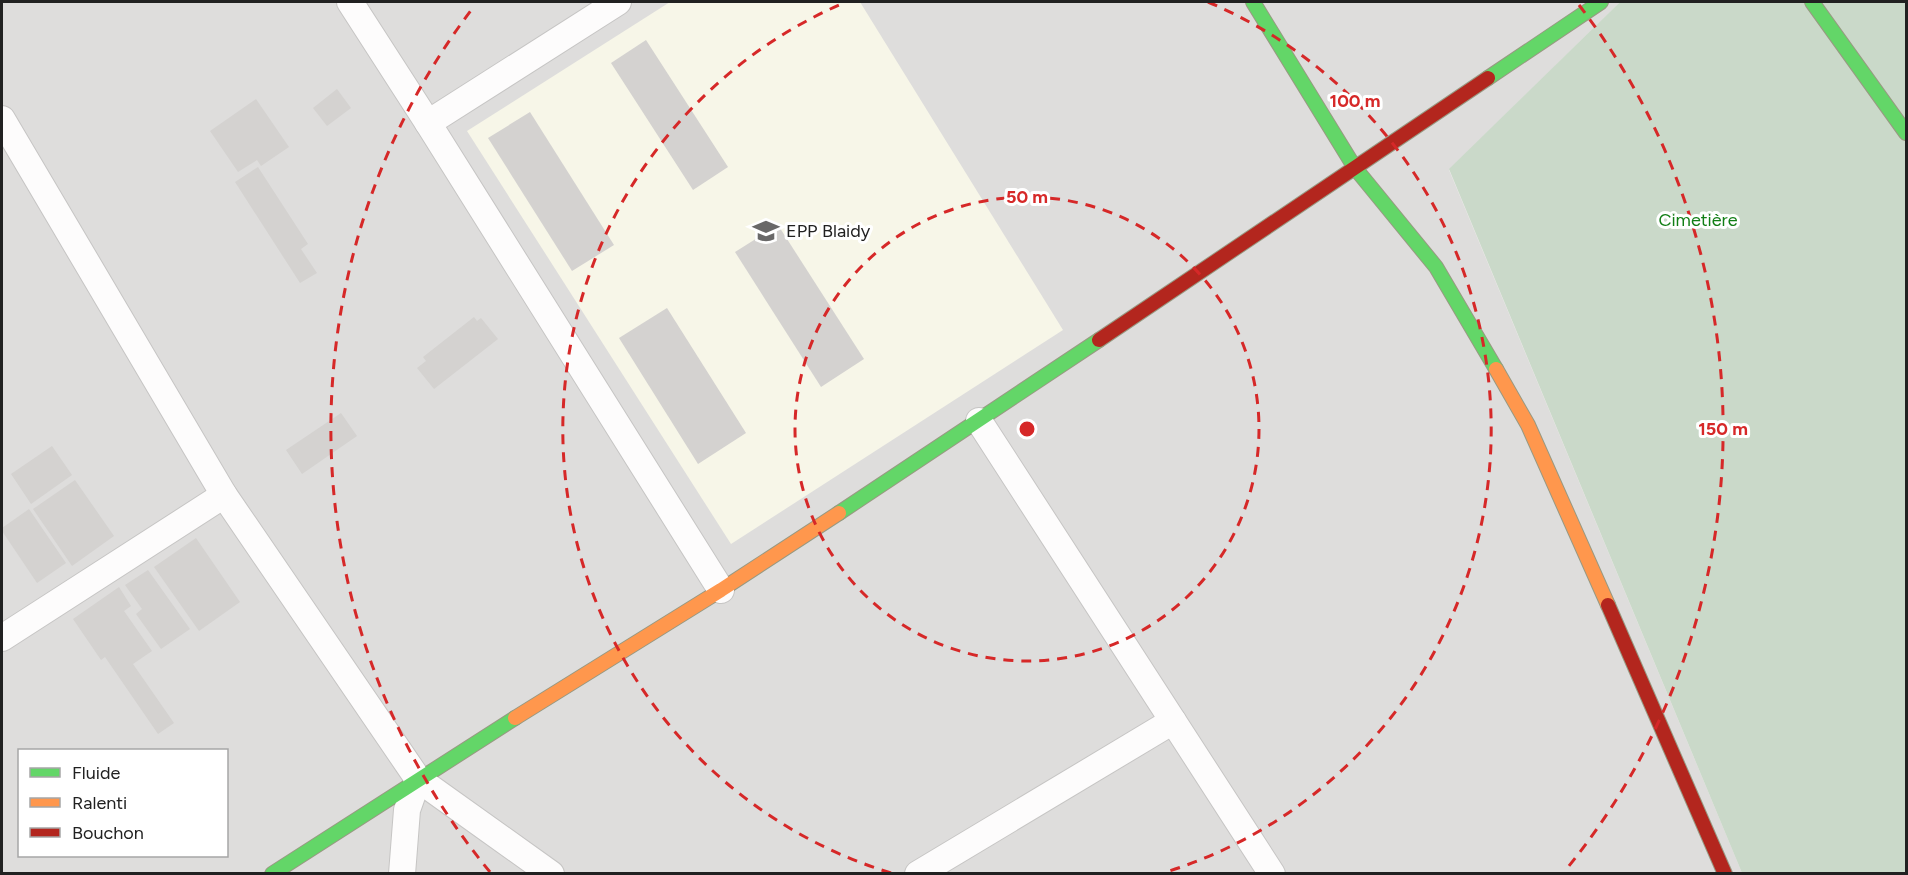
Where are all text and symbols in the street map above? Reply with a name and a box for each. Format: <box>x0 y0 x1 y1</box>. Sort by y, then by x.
text: 100 m <box>1330 90 1380 112</box>
text: 50 m <box>1006 186 1048 208</box>
park label: Cimetière <box>1658 209 1738 231</box>
school or university icon: EPP Blaidy <box>751 216 781 246</box>
place label: EPP Blaidy <box>786 220 871 242</box>
text: 150 m <box>1698 418 1748 440</box>
centre of rings <box>1017 419 1037 439</box>
legend <box>18 749 228 857</box>
text: Fluide <box>72 762 121 784</box>
text: Ralenti <box>72 792 127 814</box>
text: Bouchon <box>72 822 144 844</box>

